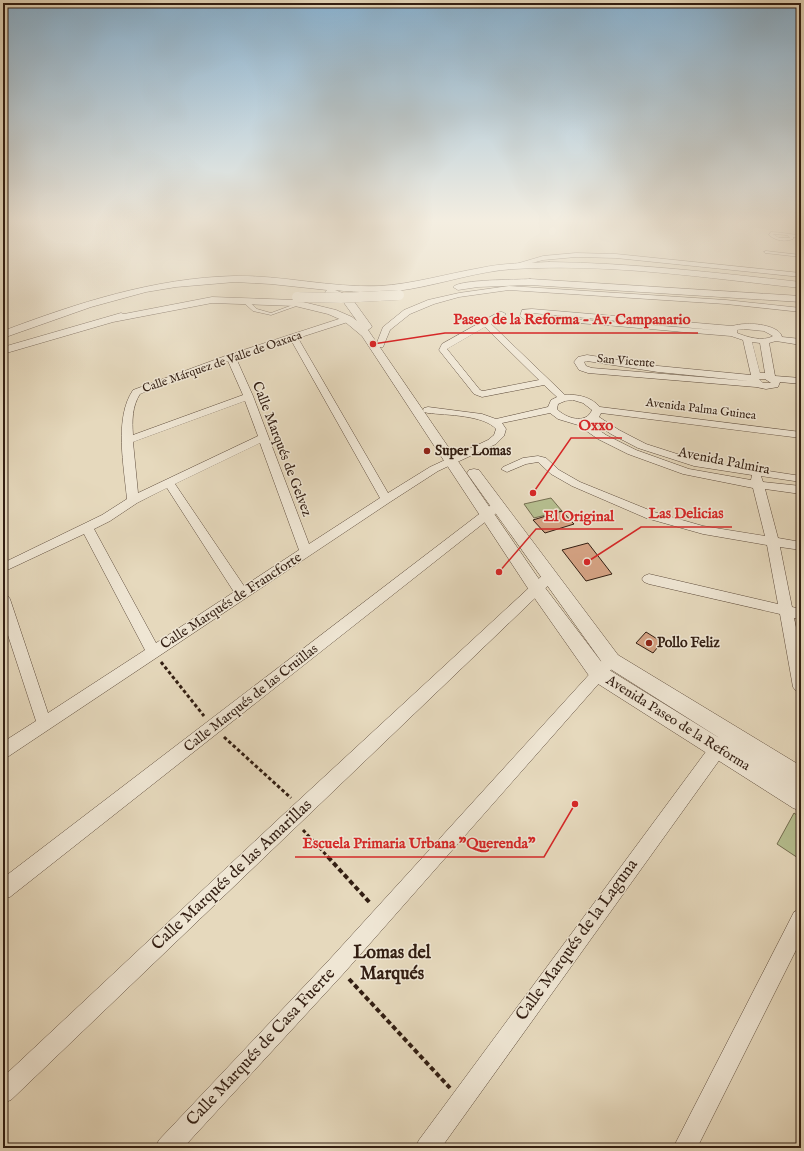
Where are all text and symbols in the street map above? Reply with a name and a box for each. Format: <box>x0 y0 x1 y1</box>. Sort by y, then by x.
callout: Paseo de la Reforma - Av. Campanario <box>445 306 698 333</box>
text: Paseo de la Reforma - Av. Campanario <box>453 310 691 329</box>
street label: Calle Márquez de Valle de Oaxaca <box>140 327 305 397</box>
street label: San Vicente <box>596 351 656 371</box>
street label: Calle Marqués de Gelvez <box>248 379 316 520</box>
street label: Avenida Palma Guinea <box>644 395 758 423</box>
callout: Oxxo <box>571 411 622 438</box>
text: Oxxo <box>579 416 613 435</box>
place label: Super Lomas <box>435 442 511 460</box>
street label: Avenida Palmira <box>676 443 772 479</box>
marker: Super Lomas <box>422 446 432 456</box>
callout: Las Delicias <box>641 500 732 527</box>
callout: El Original <box>536 502 623 529</box>
text: Las Delicias <box>649 504 724 523</box>
text: El Original <box>544 507 615 526</box>
street label: Calle Marqués de Francforte <box>157 548 306 654</box>
place label: Pollo Feliz <box>657 634 720 652</box>
marker: Pollo Feliz <box>644 638 654 648</box>
street label: Calle Marqués de las Cruillas <box>180 640 322 756</box>
street label: Avenida Paseo de la Reforma <box>602 671 754 775</box>
street label: Calle Marqués de las Amarillas <box>147 795 317 955</box>
callout: Escuela Primaria Urbana "Querenda" <box>295 830 544 857</box>
text: Escuela Primaria Urbana "Querenda" <box>303 834 536 853</box>
street label: Calle Marqués de la Laguna <box>511 855 643 1025</box>
district label: Lomas del Marqués <box>353 942 432 986</box>
street label: Calle Marqués de Casa Fuerte <box>182 963 340 1131</box>

